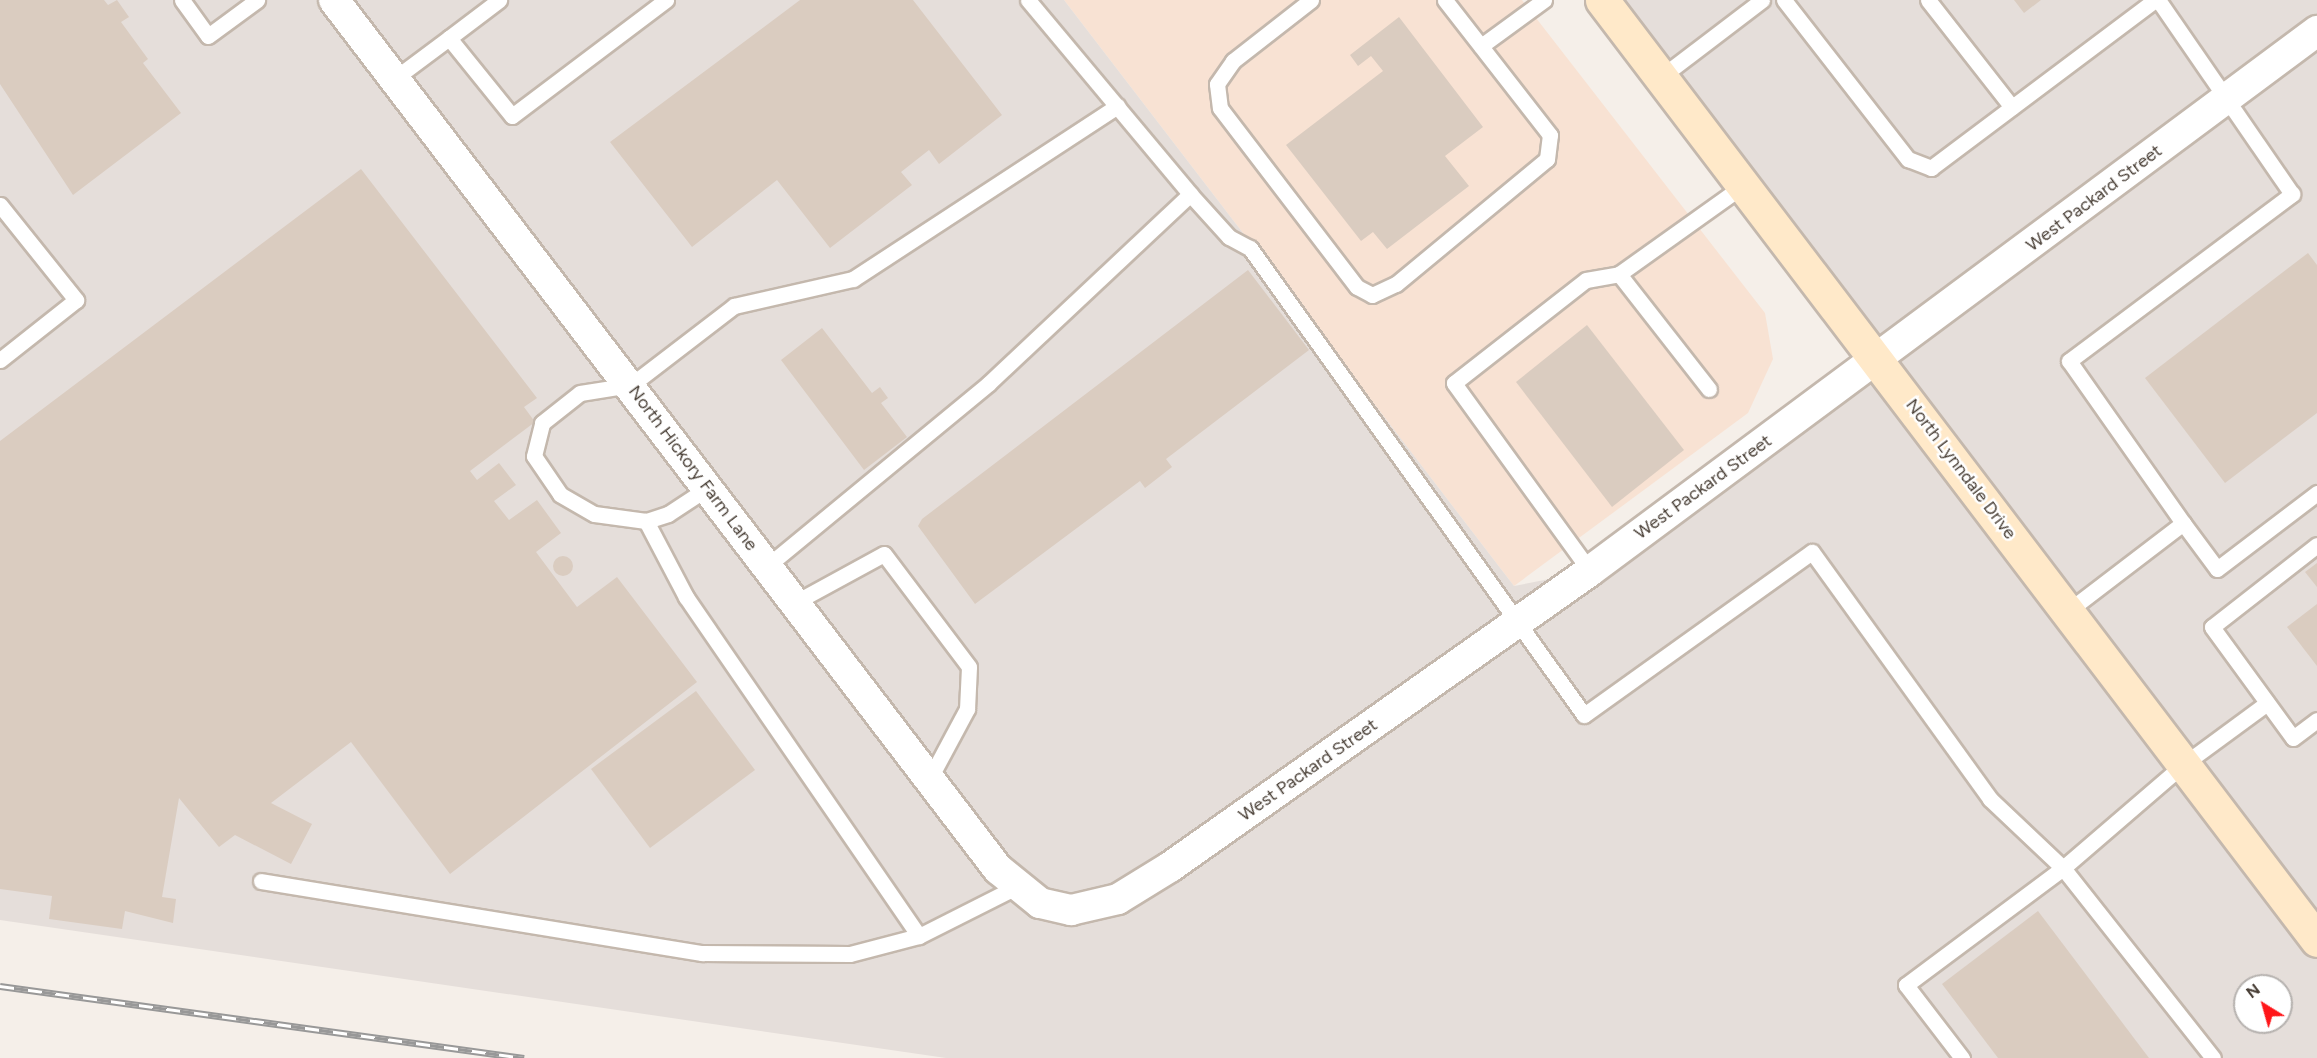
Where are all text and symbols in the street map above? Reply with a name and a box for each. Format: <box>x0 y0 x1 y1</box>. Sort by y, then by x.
street label: West Packard Street <box>2022 140 2166 256</box>
street label: North Hickory Farm Lane <box>624 381 762 555</box>
street label: North Lynndale Drive <box>1901 395 2021 543</box>
street label: West Packard Street <box>1630 430 1776 544</box>
street label: West Packard Street <box>1234 714 1382 826</box>
north arrow <box>2233 974 2293 1034</box>
text: N <box>2242 980 2264 1002</box>

